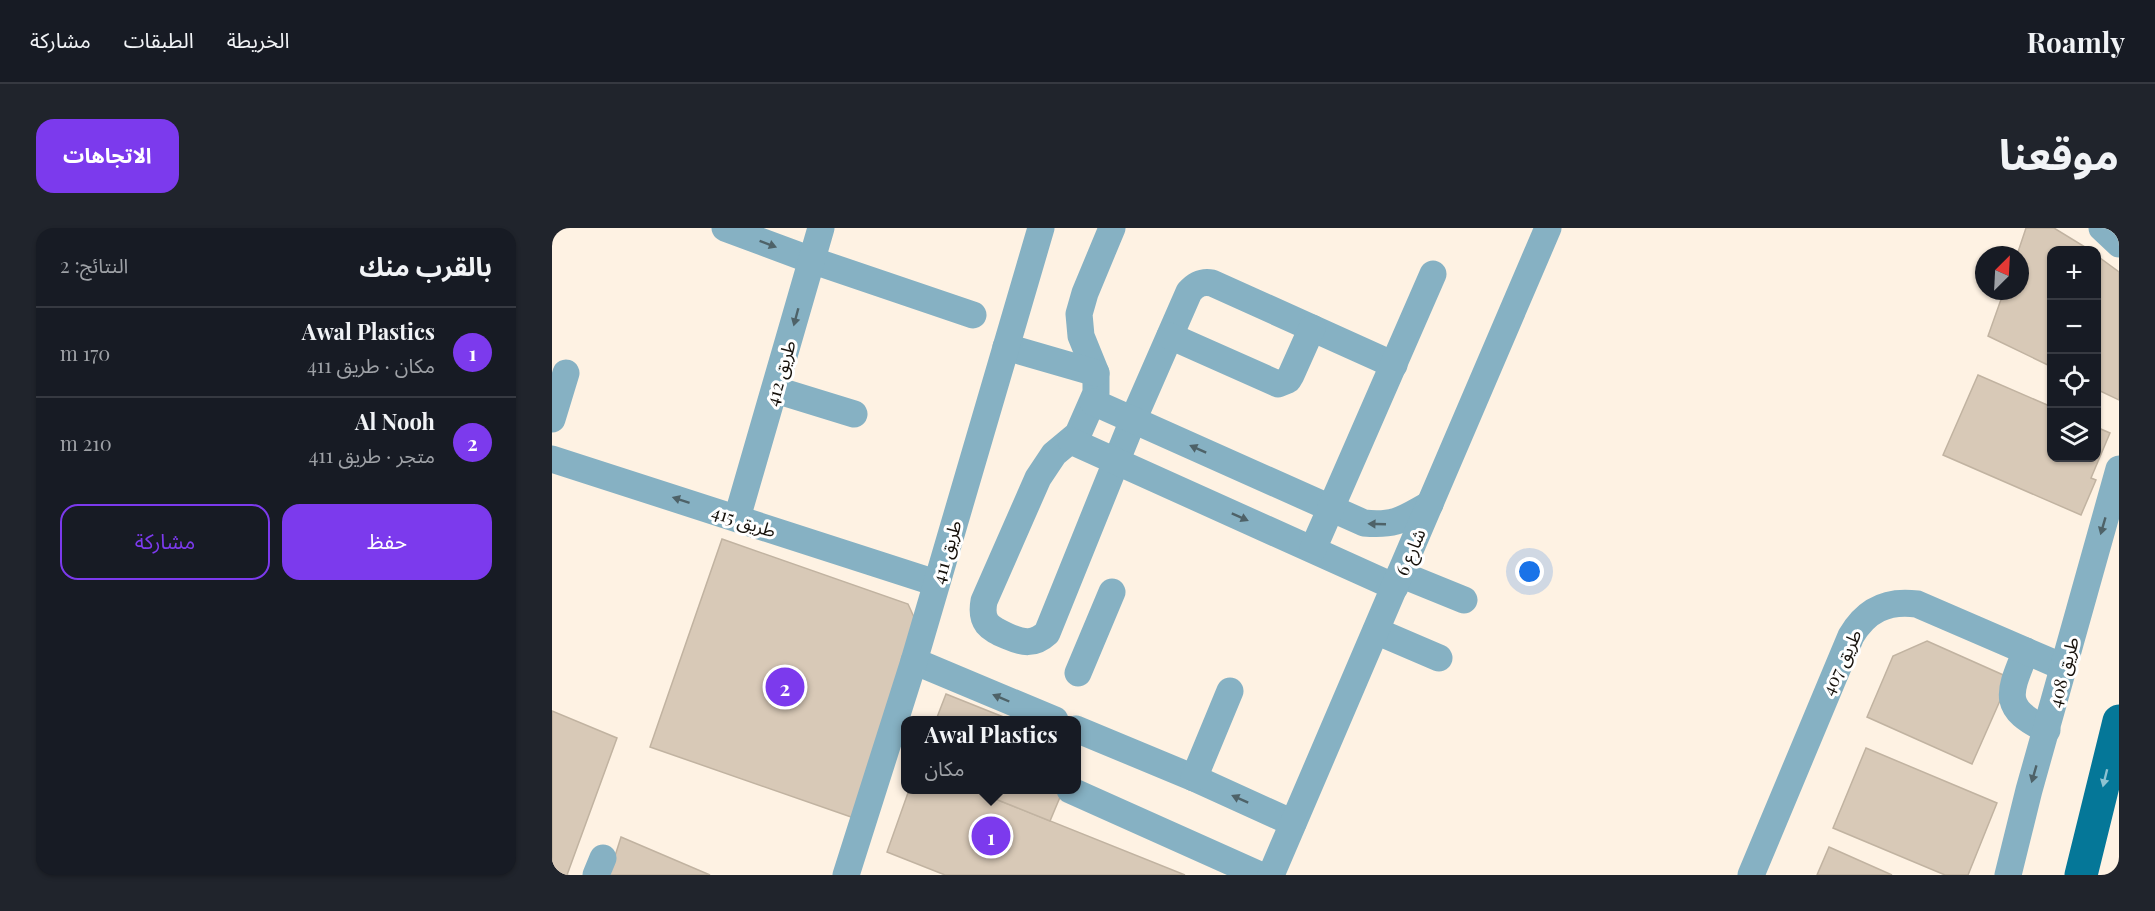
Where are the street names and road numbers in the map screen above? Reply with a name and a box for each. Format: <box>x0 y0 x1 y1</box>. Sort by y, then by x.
street label: طريق 412 <box>759 337 801 409</box>
street label: طريق 415 <box>709 499 779 543</box>
street label: طريق 411 <box>925 517 967 587</box>
street label: شارع 6 <box>1389 525 1433 580</box>
street label: طريق 407 <box>1815 625 1867 699</box>
street label: طريق 408 <box>2042 634 2084 710</box>

